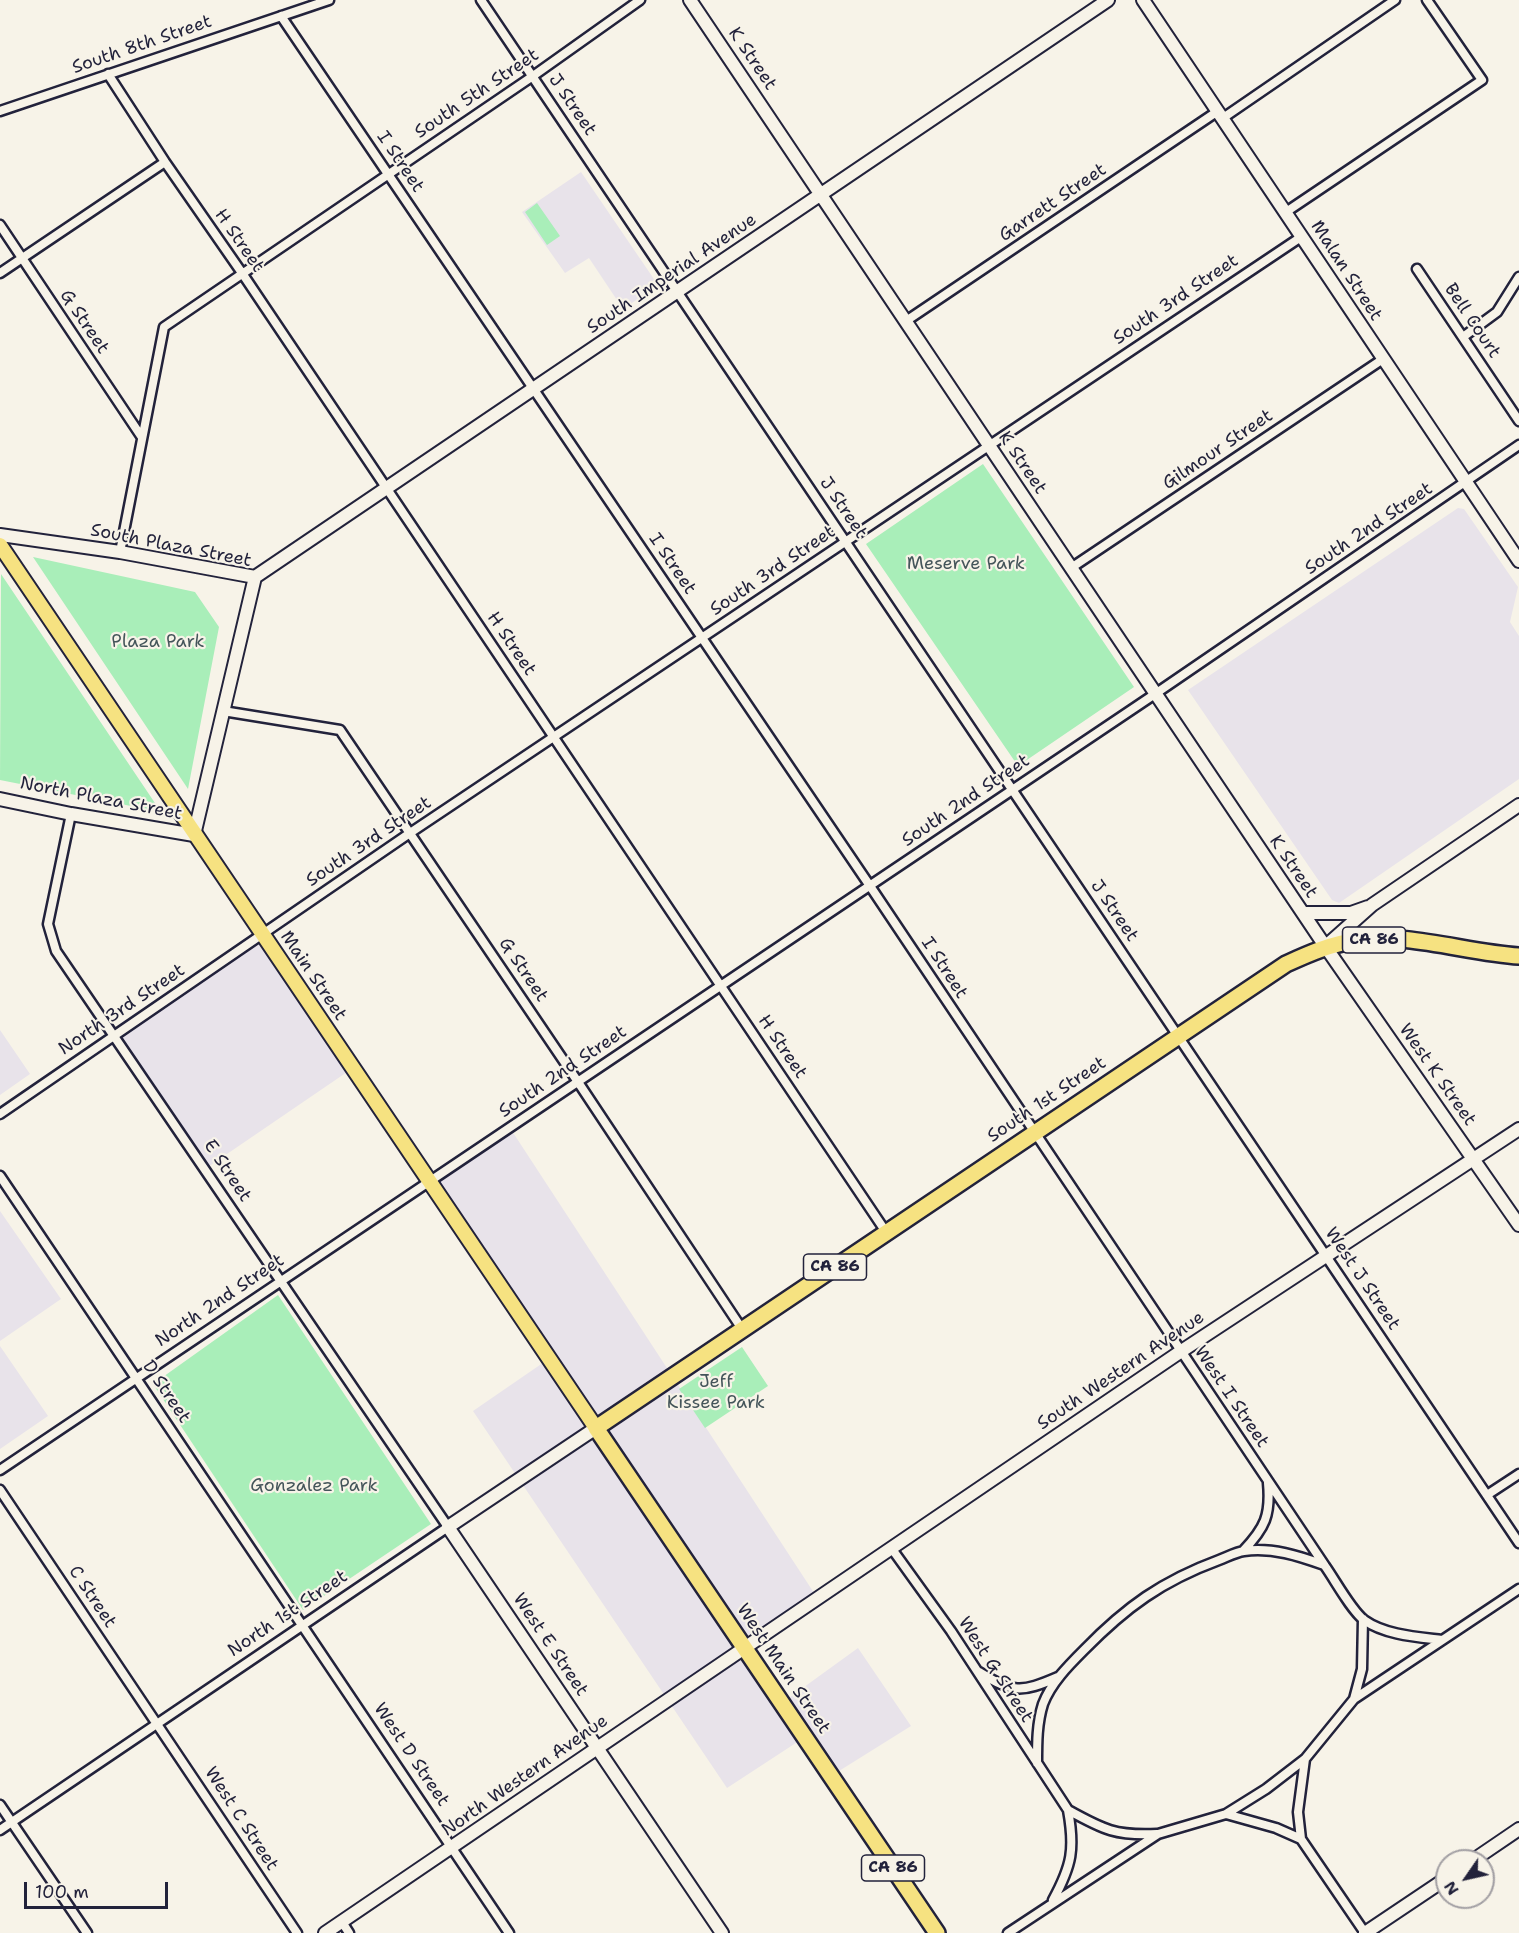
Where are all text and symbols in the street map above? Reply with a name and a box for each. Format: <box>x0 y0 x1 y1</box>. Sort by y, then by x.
street label: South 8th Street <box>69 11 215 79</box>
street label: K Street <box>723 24 781 94</box>
street label: South 5th Street <box>411 45 543 143</box>
street label: J Street <box>544 70 600 140</box>
street label: I Street <box>372 127 428 197</box>
street label: Garrett Street <box>995 159 1111 247</box>
street label: H Street <box>209 205 269 277</box>
street label: South Imperial Avenue <box>583 209 761 339</box>
street label: Malan Street <box>1306 217 1386 325</box>
street label: South 3rd Street <box>1109 250 1243 350</box>
street label: Bell Court <box>1439 280 1505 362</box>
street label: G Street <box>55 286 113 358</box>
street label: Gilmour Street <box>1159 405 1277 495</box>
street label: K Street <box>993 428 1051 498</box>
street label: J Street <box>815 473 871 543</box>
street label: South 2nd Street <box>1301 478 1437 580</box>
street label: South Plaza Street <box>89 520 253 572</box>
street label: South 3rd Street <box>706 521 840 621</box>
street label: I Street <box>644 529 700 599</box>
park label: Meserve Park <box>907 553 1025 575</box>
street label: H Street <box>482 608 540 680</box>
park label: Plaza Park <box>111 631 205 653</box>
street label: South 2nd Street <box>898 750 1034 852</box>
street label: North Plaza Street <box>18 773 184 825</box>
street label: South 3rd Street <box>302 792 436 892</box>
street label: K Street <box>1264 832 1322 902</box>
street label: J Street <box>1086 876 1142 946</box>
street label: Main Street <box>275 927 351 1025</box>
road number: CA 86 <box>1342 927 1406 953</box>
street label: I Street <box>916 933 972 1003</box>
street label: G Street <box>494 934 552 1006</box>
street label: North 3rd Street <box>55 960 189 1060</box>
street label: H Street <box>753 1011 811 1083</box>
street label: West K Street <box>1394 1020 1480 1130</box>
street label: South 2nd Street <box>495 1021 631 1123</box>
street label: South 1st Street <box>984 1052 1110 1148</box>
street label: E Street <box>198 1136 256 1206</box>
street label: West J Street <box>1320 1224 1404 1334</box>
street label: North 2nd Street <box>152 1250 288 1352</box>
road number: CA 86 <box>804 1254 866 1280</box>
street label: South Western Avenue <box>1033 1307 1209 1435</box>
street label: West I Street <box>1189 1342 1273 1452</box>
street label: D Street <box>137 1357 195 1427</box>
park label: Jeff Kissee Park <box>667 1371 765 1414</box>
park label: Gonzalez Park <box>250 1475 378 1497</box>
street label: C Street <box>63 1562 121 1632</box>
street label: North 1st Street <box>224 1566 352 1662</box>
street label: West E Street <box>508 1589 592 1701</box>
street label: West Main Street <box>731 1600 835 1738</box>
street label: West G Street <box>953 1613 1037 1727</box>
street label: West D Street <box>368 1699 454 1811</box>
street label: North Western Avenue <box>438 1710 612 1842</box>
street label: West C Street <box>199 1763 283 1875</box>
north arrow <box>1435 1849 1495 1909</box>
road number: CA 86 <box>862 1855 924 1881</box>
scale bar <box>27 1870 171 1908</box>
text: N <box>1439 1877 1464 1899</box>
text: 100 m <box>35 1880 89 1904</box>

